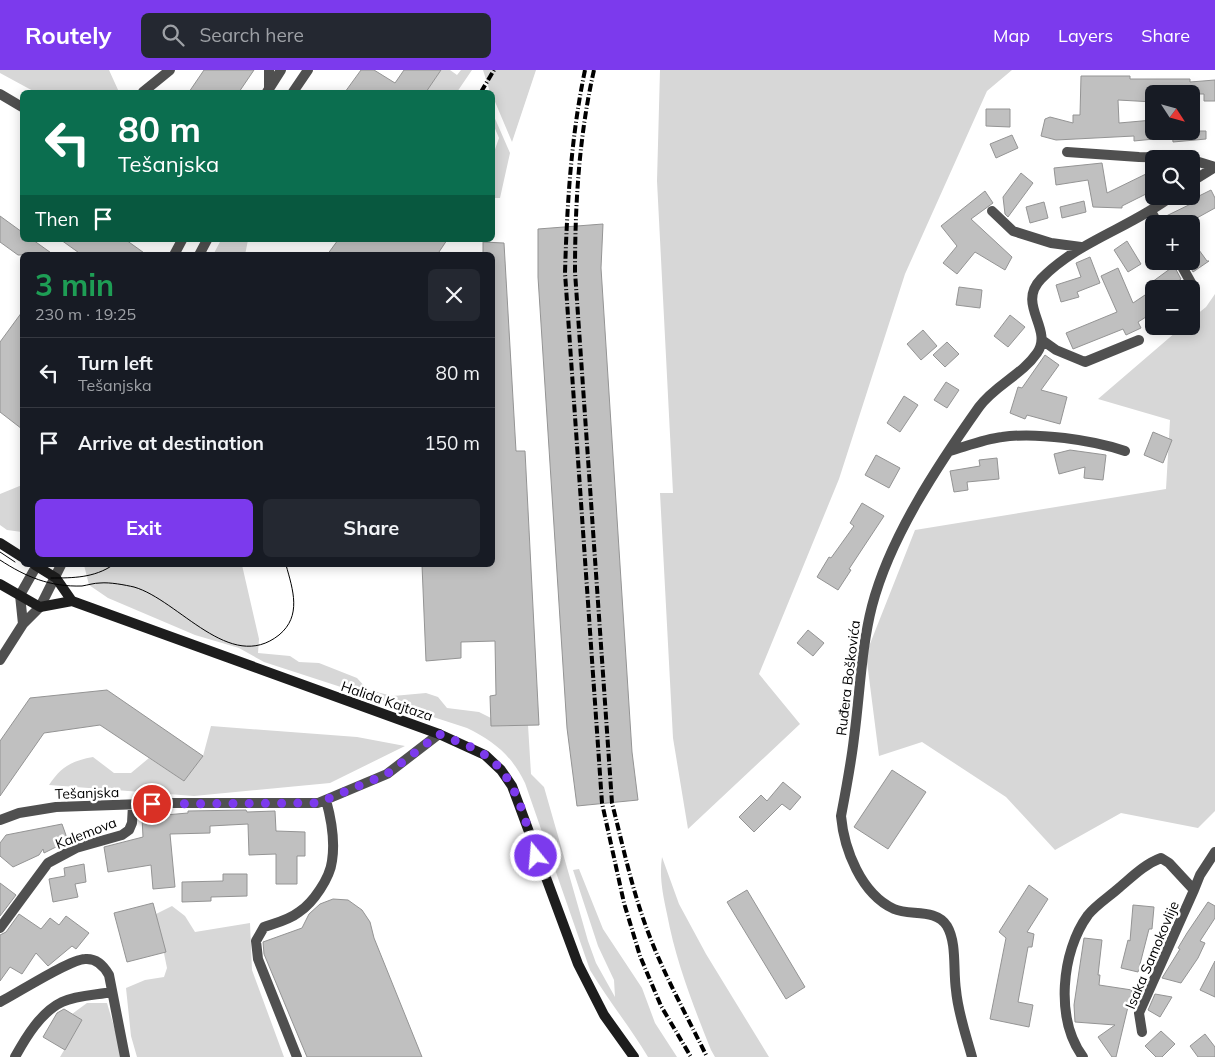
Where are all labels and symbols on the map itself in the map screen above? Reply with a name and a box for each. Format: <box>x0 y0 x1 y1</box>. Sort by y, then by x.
north arrow <box>1145 85 1200 140</box>
street label: Ruđera Boškovića <box>832 619 864 737</box>
street label: Halida Kajtaza <box>339 677 435 725</box>
street label: Tešanjska <box>55 783 119 803</box>
pin <box>131 783 173 825</box>
street label: Kalemova <box>53 813 119 853</box>
position arrow <box>509 829 561 881</box>
street label: Isaka Samokovlije <box>1121 898 1183 1012</box>

